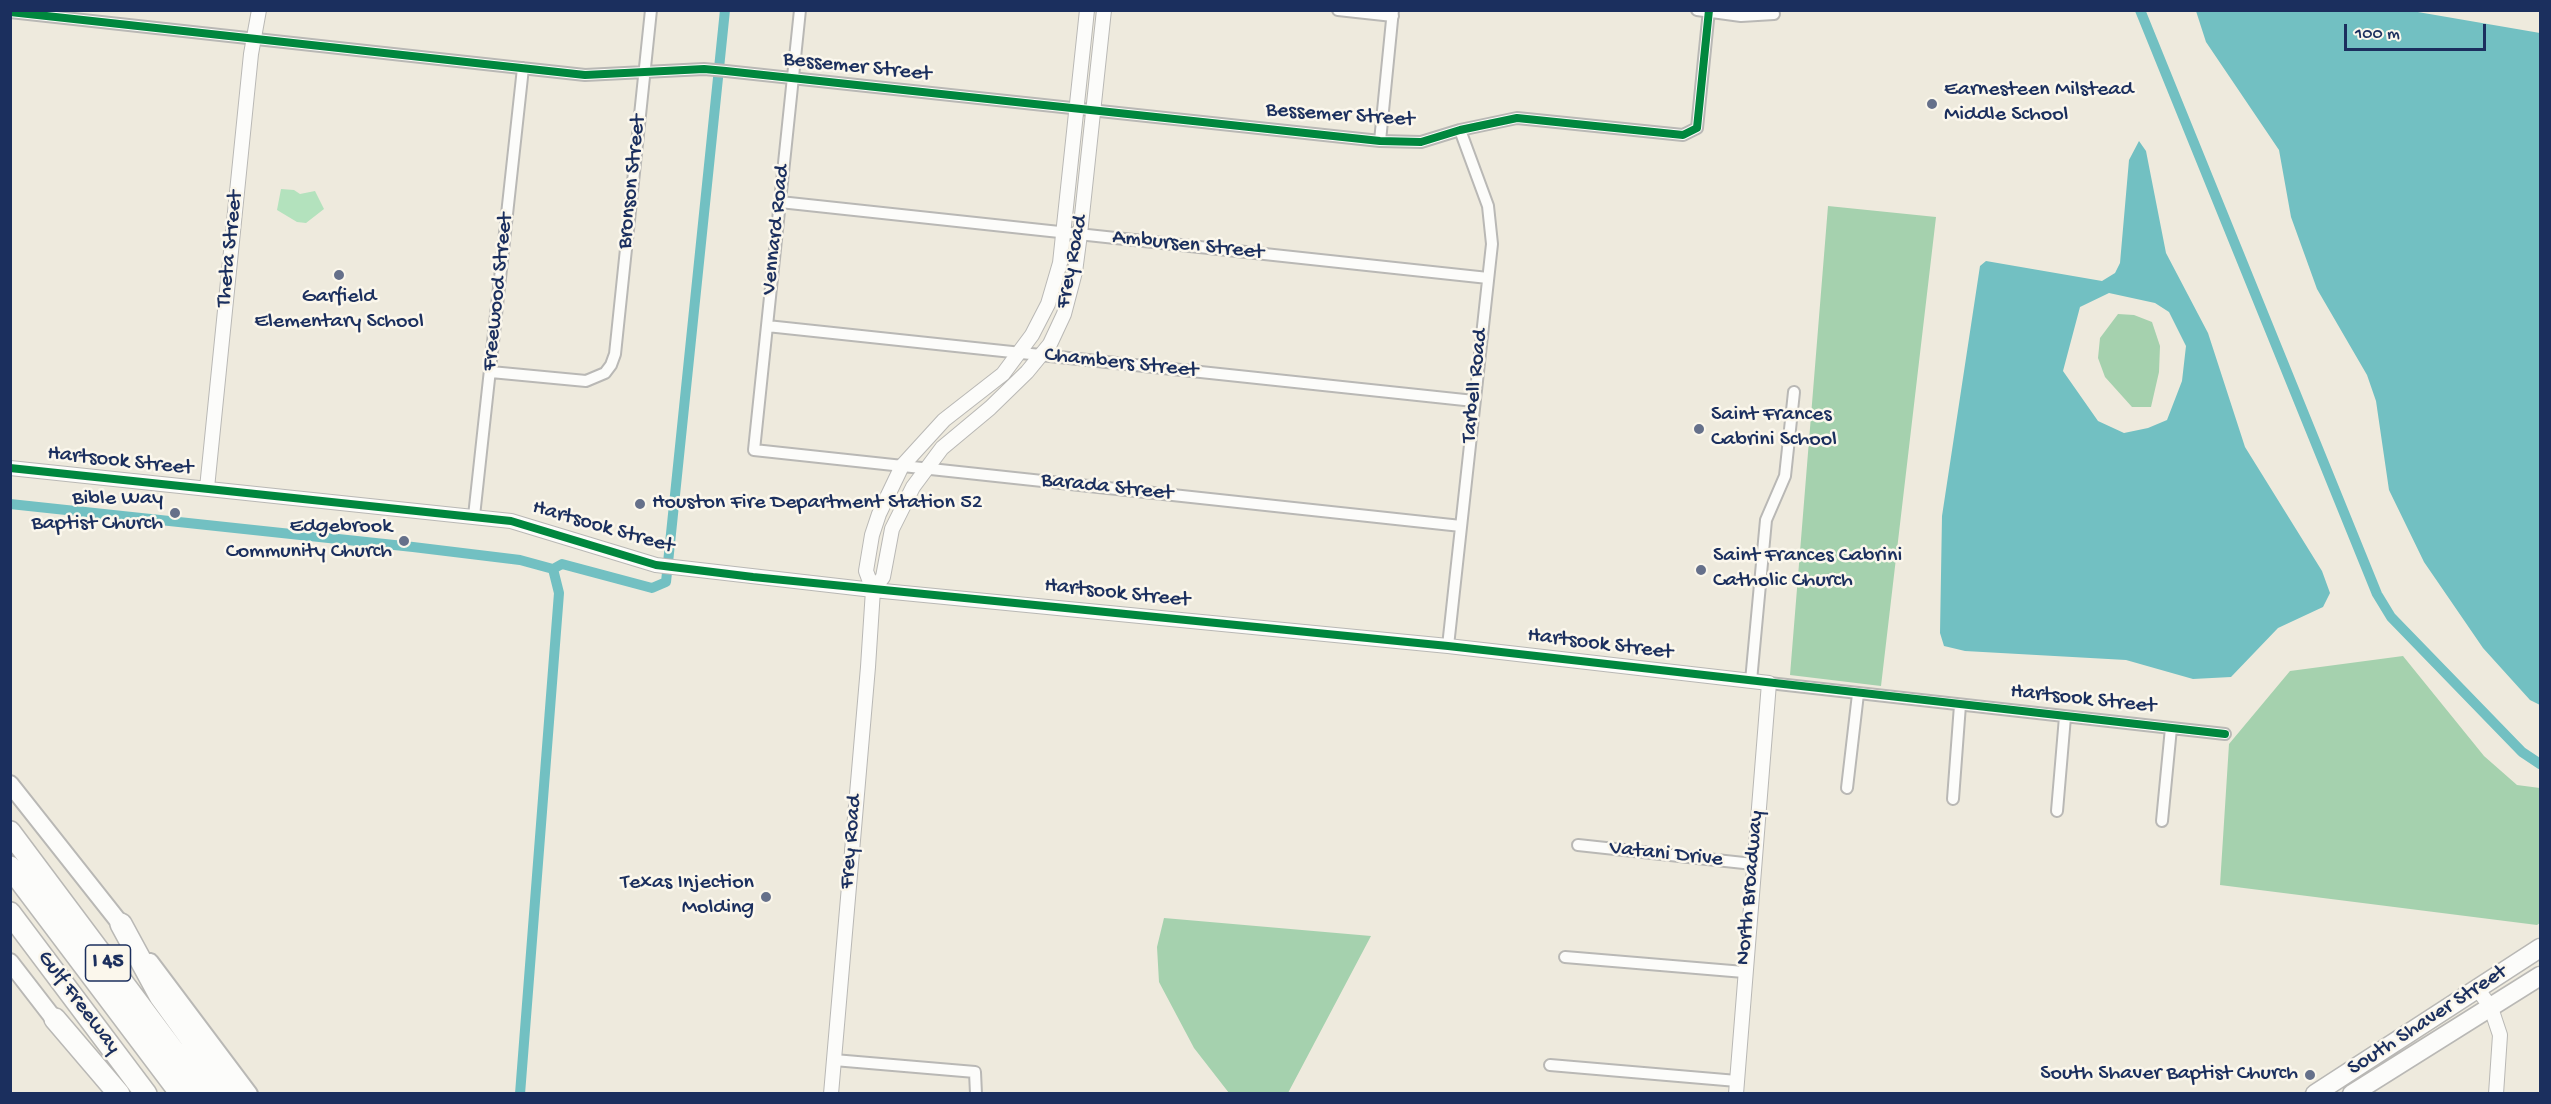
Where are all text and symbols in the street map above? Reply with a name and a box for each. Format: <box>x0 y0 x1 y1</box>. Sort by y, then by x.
scale bar <box>2347 12 2490 50</box>
text: 100 m <box>2355 24 2400 45</box>
street label: Bessemer Street <box>782 47 932 89</box>
place label: Earnesteen Milstead Middle School <box>1944 78 2133 130</box>
marker: Earnesteen Milstead Middle School <box>1925 97 1939 111</box>
street label: Bessemer Street <box>1265 98 1415 134</box>
street label: Bronson Street <box>613 114 653 250</box>
street label: Vennard Road <box>757 164 797 296</box>
street label: Theta Street <box>212 190 250 308</box>
street label: Freewood Street <box>478 212 520 372</box>
street label: Frey Road <box>1051 213 1095 311</box>
street label: Ambursen Street <box>1111 225 1265 267</box>
marker: Garfield Elementary School <box>332 268 346 282</box>
place label: Garfield Elementary School <box>254 285 424 336</box>
street label: Tarbell Road <box>1457 328 1495 444</box>
street label: Chambers Street <box>1043 343 1199 385</box>
place label: Saint Frances Cabrini School <box>1711 403 1837 454</box>
marker: Saint Frances Cabrini School <box>1692 422 1706 436</box>
street label: Hartsook Street <box>46 441 194 483</box>
street label: Barada Street <box>1040 468 1174 508</box>
place label: Bible Way Baptist Church <box>32 487 163 538</box>
place label: Houston Fire Department Station 52 <box>652 491 983 517</box>
street label: Hartsook Street <box>529 495 677 561</box>
marker: Houston Fire Department Station 52 <box>633 497 647 511</box>
marker: Bible Way Baptist Church <box>168 506 182 520</box>
place label: Edgebrook Community Church <box>226 515 392 566</box>
marker: Edgebrook Community Church <box>397 534 411 548</box>
place label: Saint Frances Cabrini Catholic Church <box>1713 544 1902 596</box>
marker: Saint Frances Cabrini Catholic Church <box>1694 563 1708 577</box>
street label: Hartsook Street <box>1043 573 1191 615</box>
street label: Hartsook Street <box>1526 623 1674 667</box>
street label: Hartsook Street <box>2009 679 2157 721</box>
street label: Frey Road <box>835 794 869 890</box>
street label: North Broadway <box>1731 810 1771 966</box>
street label: Vatani Drive <box>1608 836 1724 874</box>
place label: Texas Injection Molding <box>620 871 754 922</box>
marker: Texas Injection Molding <box>759 890 773 904</box>
road number: I 45 <box>86 945 130 981</box>
street label: Gulf Freeway <box>30 946 126 1060</box>
street label: South Shaver Street <box>2343 960 2513 1082</box>
place label: South Shaver Baptist Church <box>2040 1062 2298 1088</box>
marker: South Shaver Baptist Church <box>2303 1068 2317 1082</box>

